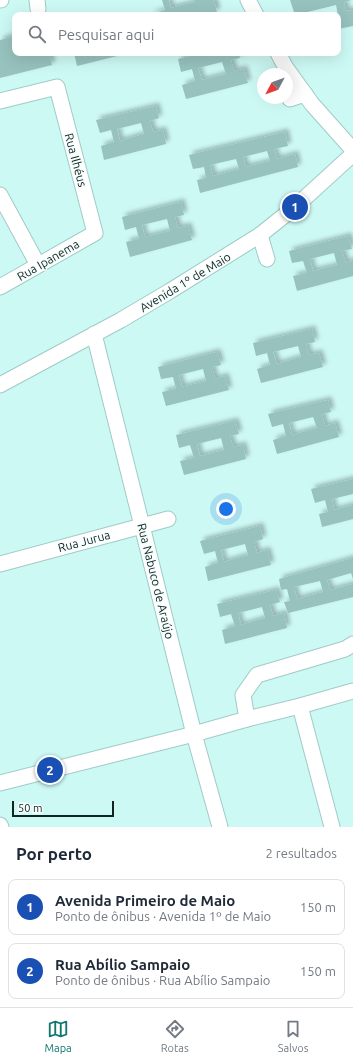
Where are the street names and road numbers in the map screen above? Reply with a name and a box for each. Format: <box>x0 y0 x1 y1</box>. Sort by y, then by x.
street label: Rua Ilhéus <box>63 132 89 188</box>
street label: Rua Ipanema <box>15 237 81 283</box>
street label: Avenida 1º de Maio <box>137 250 233 314</box>
street label: Rua Nabuco de Araújo <box>135 522 177 640</box>
street label: Rua Jurua <box>56 528 112 554</box>

